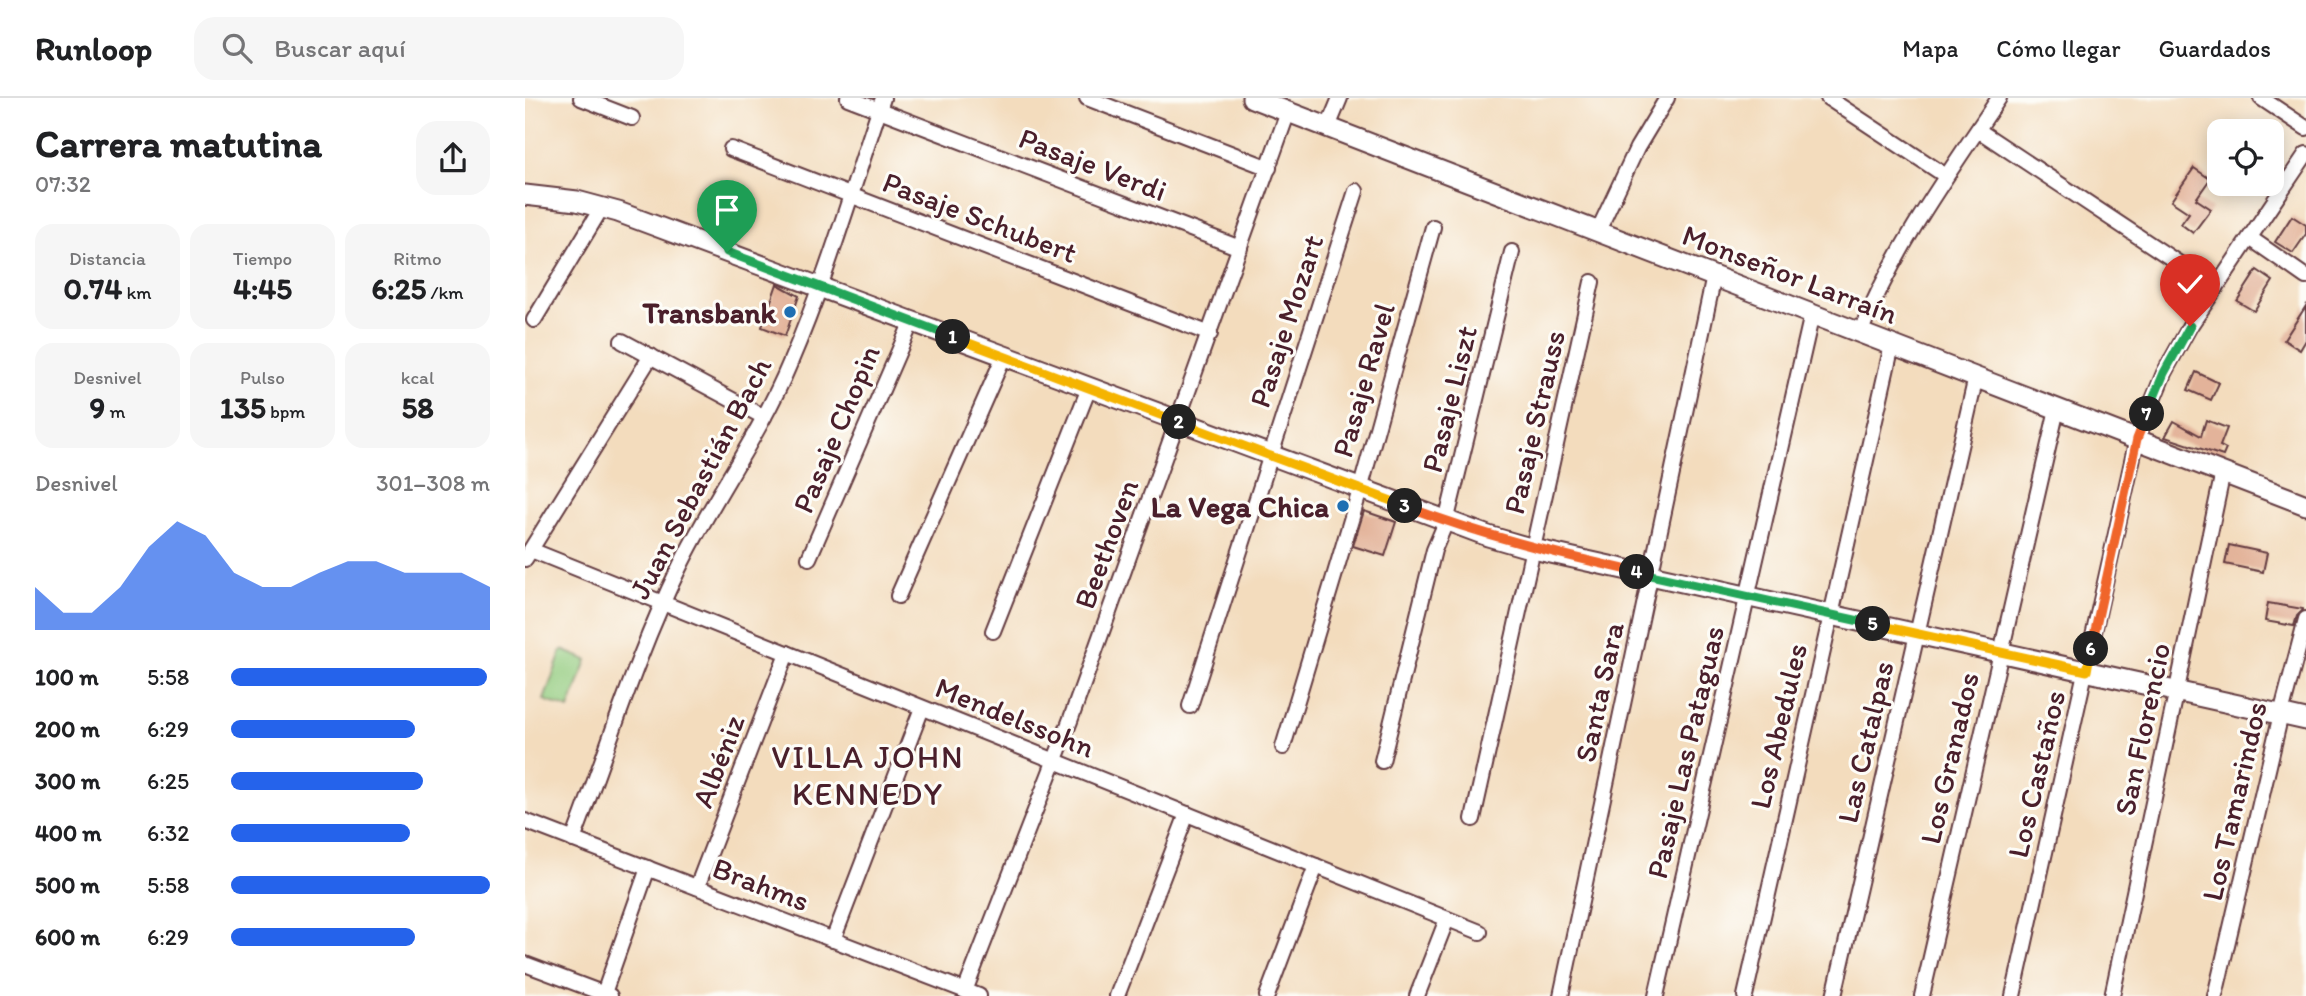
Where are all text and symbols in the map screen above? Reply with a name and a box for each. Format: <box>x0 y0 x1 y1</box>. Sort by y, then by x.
search box <box>194 17 684 80</box>
text: Runloop <box>35 29 152 68</box>
icon: search <box>218 29 256 67</box>
text: Buscar aquí <box>274 32 406 64</box>
text: Mapa <box>1902 34 1958 63</box>
text: Cómo llegar <box>1996 34 2121 63</box>
text: Guardados <box>2159 34 2271 63</box>
street label: Pasaje Verdi <box>1014 119 1172 209</box>
map controls <box>2207 119 2284 196</box>
button: locate <box>2207 119 2284 196</box>
text: Carrera matutina <box>35 121 322 167</box>
button: share <box>416 121 490 195</box>
street label: Pasaje Schubert <box>878 163 1082 271</box>
text: 07:32 <box>35 170 91 198</box>
pin <box>697 180 757 252</box>
icon: arrive <box>708 191 746 229</box>
street label: Monseñor Larraín <box>1677 216 1903 332</box>
street label: Pasaje Mozart <box>1241 230 1331 412</box>
text: Distancia <box>69 247 146 270</box>
text: Tiempo <box>233 247 292 270</box>
text: Ritmo <box>393 247 442 270</box>
pin <box>2160 254 2220 326</box>
icon: check <box>2171 265 2209 303</box>
text: 0.74 <box>63 270 122 307</box>
text: 4:45 <box>233 270 292 307</box>
text: 6:25 <box>371 270 426 307</box>
text: km <box>122 281 152 304</box>
text: /km <box>426 281 464 304</box>
place label: Transbank <box>641 294 776 331</box>
street label: Pasaje Ravel <box>1323 298 1403 461</box>
marker: Transbank <box>782 304 798 320</box>
pin: 1 <box>935 320 971 354</box>
street label: Pasaje Liszt <box>1413 322 1485 476</box>
text: 1 <box>948 325 957 348</box>
street label: Pasaje Strauss <box>1495 327 1573 517</box>
street label: Pasaje Chopin <box>784 340 888 518</box>
street label: Juan Sebastián Bach <box>621 351 779 605</box>
text: Desnivel <box>73 366 142 389</box>
text: Pulso <box>240 366 285 389</box>
text: kcal <box>401 366 434 389</box>
text: 9 <box>90 389 105 426</box>
text: 135 <box>220 389 266 426</box>
text: 58 <box>401 389 434 426</box>
pin: 7 <box>2129 396 2165 432</box>
text: m <box>105 400 125 423</box>
text: bpm <box>266 400 305 423</box>
text: 7 <box>2142 402 2151 425</box>
pin: 2 <box>1161 404 1197 440</box>
text: 2 <box>1174 410 1184 433</box>
text: Desnivel <box>35 469 118 497</box>
text: 301–308 m <box>376 469 490 497</box>
street label: Beethoven <box>1066 474 1146 614</box>
place label: La Vega Chica <box>1151 488 1329 525</box>
pin: 3 <box>1387 488 1423 524</box>
text: 3 <box>1399 494 1410 517</box>
marker: La Vega Chica <box>1335 498 1351 514</box>
pin: 4 <box>1619 554 1655 589</box>
text: 4 <box>1631 560 1642 583</box>
pin: 5 <box>1855 606 1891 642</box>
text: 5 <box>1868 612 1877 635</box>
street label: Santa Sara <box>1566 618 1632 765</box>
street label: Pasaje Las Pataguas <box>1638 622 1732 882</box>
pin: 6 <box>2073 632 2109 666</box>
text: 6 <box>2085 637 2096 660</box>
street label: San Florencio <box>2106 639 2178 819</box>
street label: Los Abedules <box>1741 640 1815 812</box>
street label: Las Catalpas <box>1828 657 1902 827</box>
text: 100 m <box>35 663 99 691</box>
text: 5:58 <box>147 663 189 691</box>
street label: Mendelssohn <box>930 668 1100 766</box>
street label: Los Granados <box>1911 668 1987 848</box>
street label: Los Castaños <box>1999 687 2073 861</box>
street label: Los Tamarindos <box>2193 698 2275 904</box>
street label: Albéniz <box>683 709 753 813</box>
text: 200 m <box>35 715 100 743</box>
text: 6:29 <box>147 715 189 743</box>
district label: VILLA JOHN KENNEDY <box>771 738 965 813</box>
text: 300 m <box>35 767 100 795</box>
text: 6:25 <box>147 767 189 795</box>
text: 400 m <box>35 819 102 847</box>
text: 6:32 <box>147 819 189 847</box>
street label: Brahms <box>707 849 815 919</box>
text: 500 m <box>35 871 100 899</box>
text: 5:58 <box>147 871 189 899</box>
text: 600 m <box>35 923 100 951</box>
text: 6:29 <box>147 923 189 951</box>

